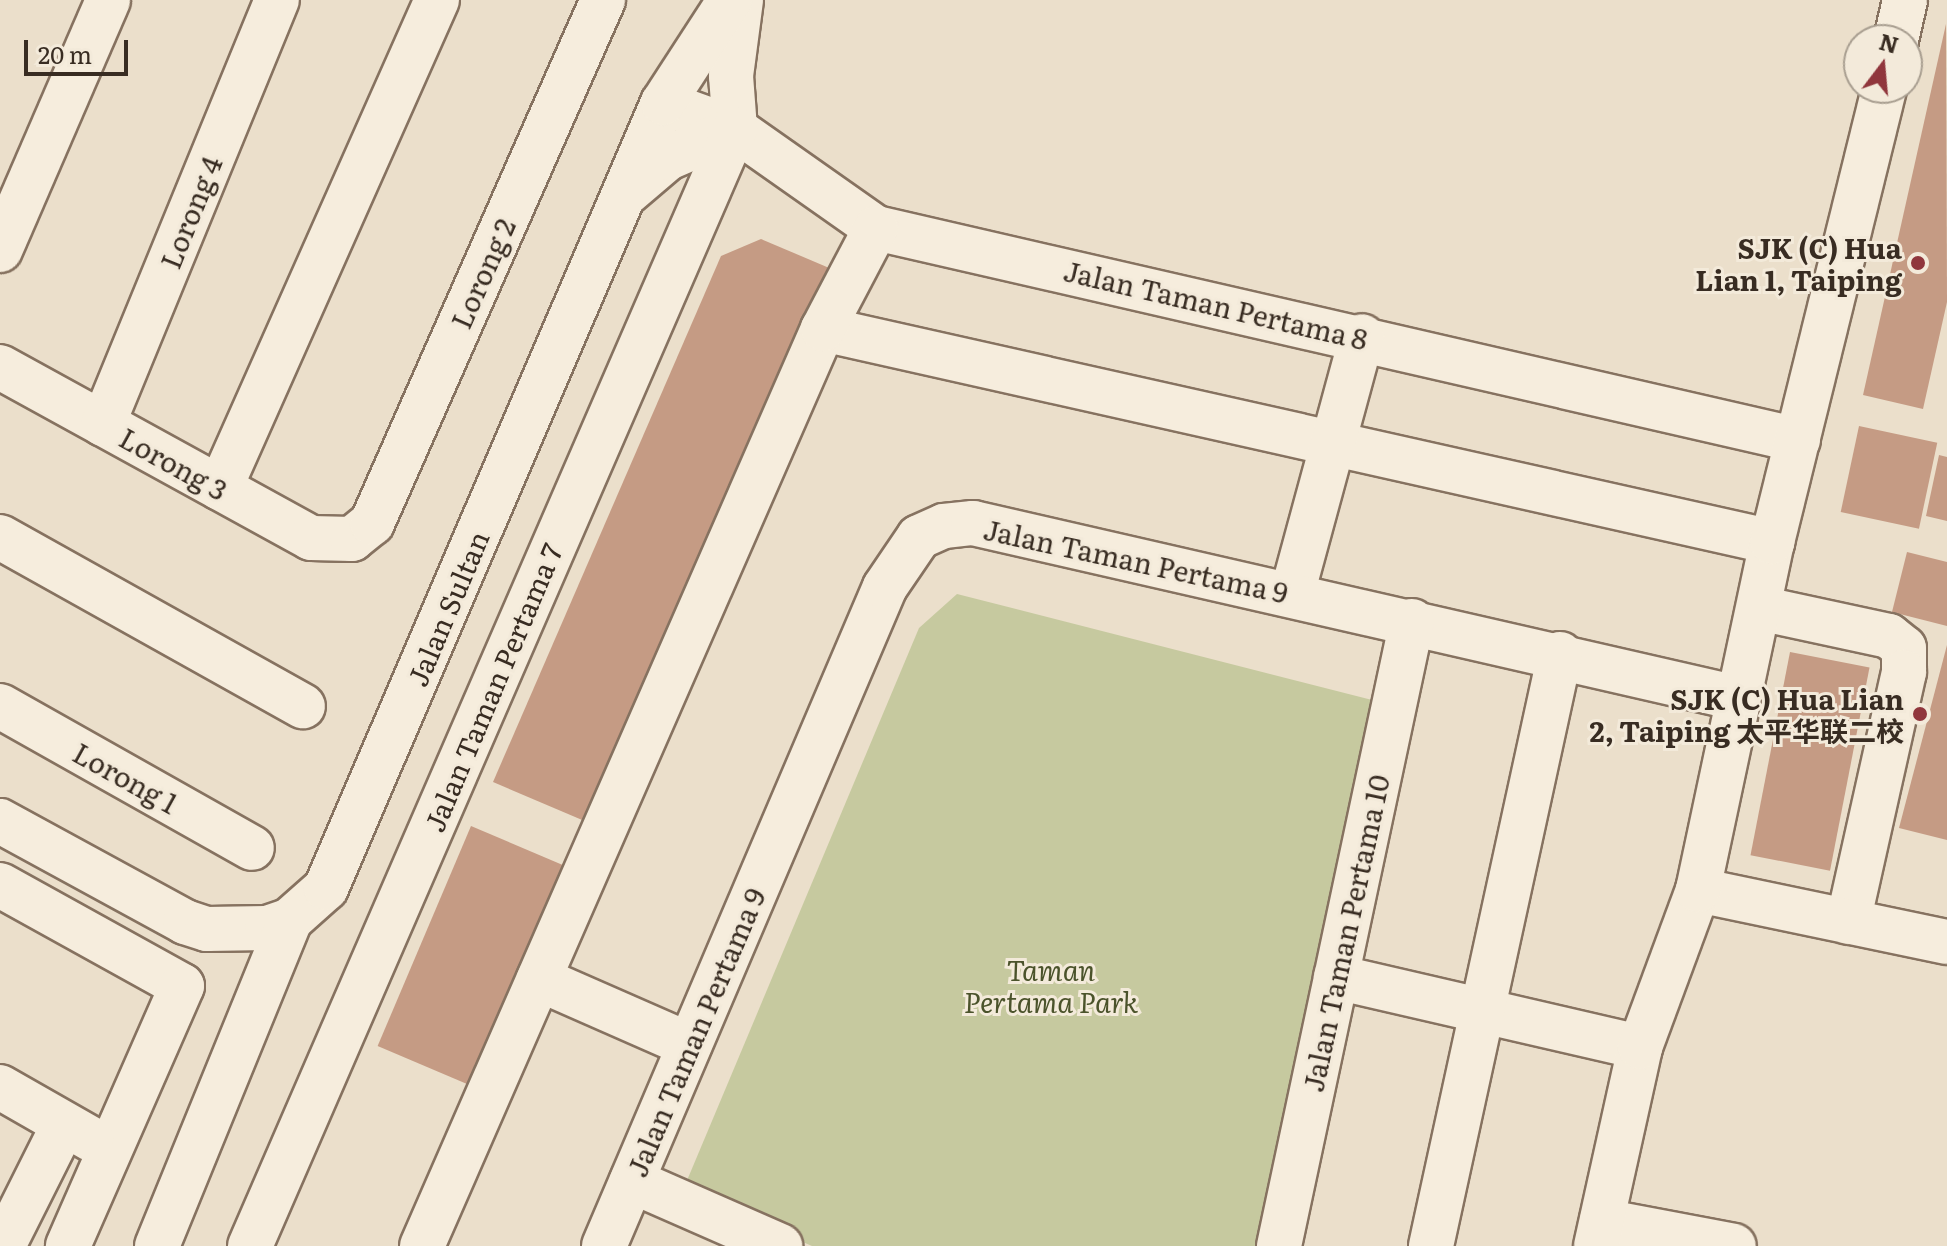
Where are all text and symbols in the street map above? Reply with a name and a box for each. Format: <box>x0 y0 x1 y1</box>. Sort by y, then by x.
scale bar <box>28 24 132 74</box>
north arrow <box>1843 24 1923 104</box>
text: N <box>1876 24 1903 61</box>
text: 20 m <box>38 36 92 71</box>
street label: Lorong 4 <box>152 151 228 273</box>
street label: Lorong 2 <box>443 213 521 333</box>
place label: SJK (C) Hua Lian 1, Taiping <box>1695 230 1902 296</box>
street label: Jalan Taman Pertama 8 <box>1061 253 1371 355</box>
marker: SJK (C) Hua Lian 1, Taiping <box>1909 254 1927 272</box>
street label: Lorong 3 <box>114 420 234 506</box>
street label: Jalan Taman Pertama 9 <box>981 511 1291 609</box>
street label: Jalan Sultan <box>399 525 495 691</box>
street label: Jalan Taman Pertama 7 <box>416 538 568 836</box>
place label: SJK (C) Hua Lian 2, Taiping 太平华联二校 <box>1590 681 1904 747</box>
marker: SJK (C) Hua Lian 2, Taiping 太平华联二校 <box>1911 705 1929 723</box>
street label: Lorong 1 <box>68 735 184 819</box>
street label: Jalan Taman Pertama 10 <box>1295 771 1395 1095</box>
street label: Jalan Taman Pertama 9 <box>619 883 771 1181</box>
park label: Taman Pertama Park <box>964 952 1138 1018</box>

